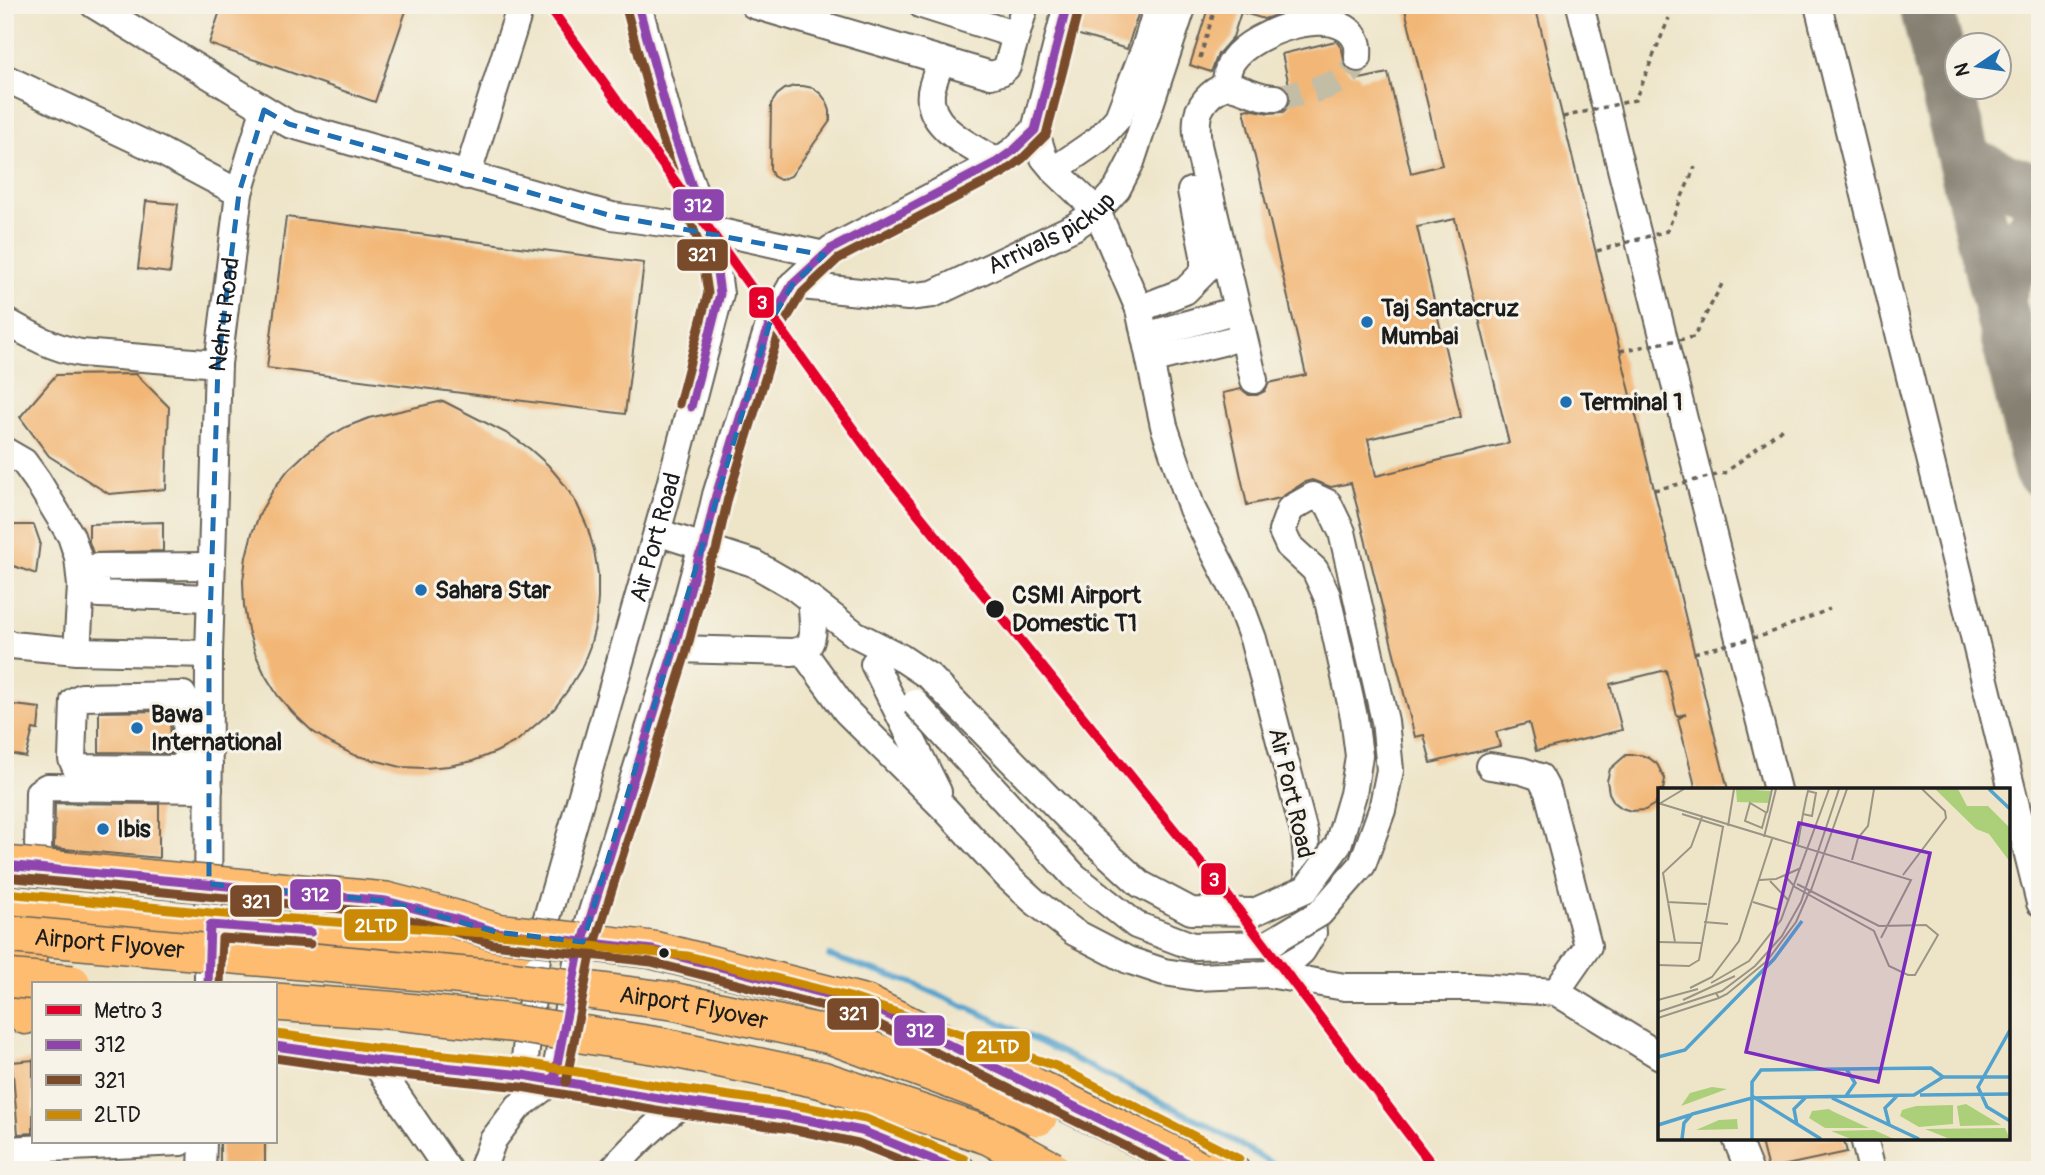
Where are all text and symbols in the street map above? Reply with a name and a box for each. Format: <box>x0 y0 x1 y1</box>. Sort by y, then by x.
north arrow <box>1944 32 2014 102</box>
text: N <box>1949 60 1976 79</box>
street label: Arrivals pickup <box>983 186 1121 281</box>
line badge: 312 <box>672 188 725 222</box>
text: 312 <box>684 194 713 218</box>
line badge: 321 <box>676 238 729 272</box>
text: 321 <box>688 243 716 267</box>
street label: Nehru Road <box>203 256 245 373</box>
line badge: 3 <box>748 286 775 319</box>
text: 3 <box>757 291 767 315</box>
place label: Taj Santacruz Mumbai <box>1380 294 1519 351</box>
marker: Taj Santacruz Mumbai <box>1359 314 1375 330</box>
place label: Terminal 1 <box>1579 388 1683 417</box>
marker: Terminal 1 <box>1558 394 1574 410</box>
street label: Air Port Road <box>623 470 687 605</box>
place label: Sahara Star <box>435 576 551 605</box>
place label: CSMI Airport Domestic T1 <box>1012 581 1142 638</box>
marker: Sahara Star <box>413 582 429 598</box>
marker: CSMI Airport Domestic T1 <box>984 598 1006 620</box>
place label: Bawa International <box>151 700 282 757</box>
marker: Bawa International <box>129 720 145 736</box>
street label: Air Port Road <box>1262 725 1320 861</box>
inset map <box>1658 788 2010 1140</box>
place label: Ibis <box>117 815 151 844</box>
marker: Ibis <box>95 821 111 837</box>
line badge: 3 <box>1200 862 1227 896</box>
text: 3 <box>1209 868 1219 892</box>
line badge: 312 <box>289 878 342 911</box>
text: 312 <box>301 883 330 907</box>
line badge: 321 <box>229 884 283 918</box>
text: 321 <box>242 890 270 914</box>
line badge: 2LTD <box>343 908 409 942</box>
text: 2LTD <box>355 914 397 938</box>
street label: Airport Flyover <box>33 922 186 965</box>
unlabelled marker <box>657 946 671 960</box>
street label: Airport Flyover <box>618 980 771 1036</box>
legend <box>32 982 276 1144</box>
line badge: 321 <box>826 997 880 1031</box>
text: Metro 3 <box>94 998 163 1025</box>
text: 321 <box>839 1002 867 1026</box>
line badge: 312 <box>893 1014 946 1047</box>
text: 312 <box>906 1019 935 1043</box>
line badge: 2LTD <box>965 1030 1031 1063</box>
text: 312 <box>94 1032 126 1059</box>
text: 2LTD <box>977 1035 1019 1059</box>
text: 321 <box>94 1068 126 1095</box>
text: 2LTD <box>94 1102 141 1129</box>

